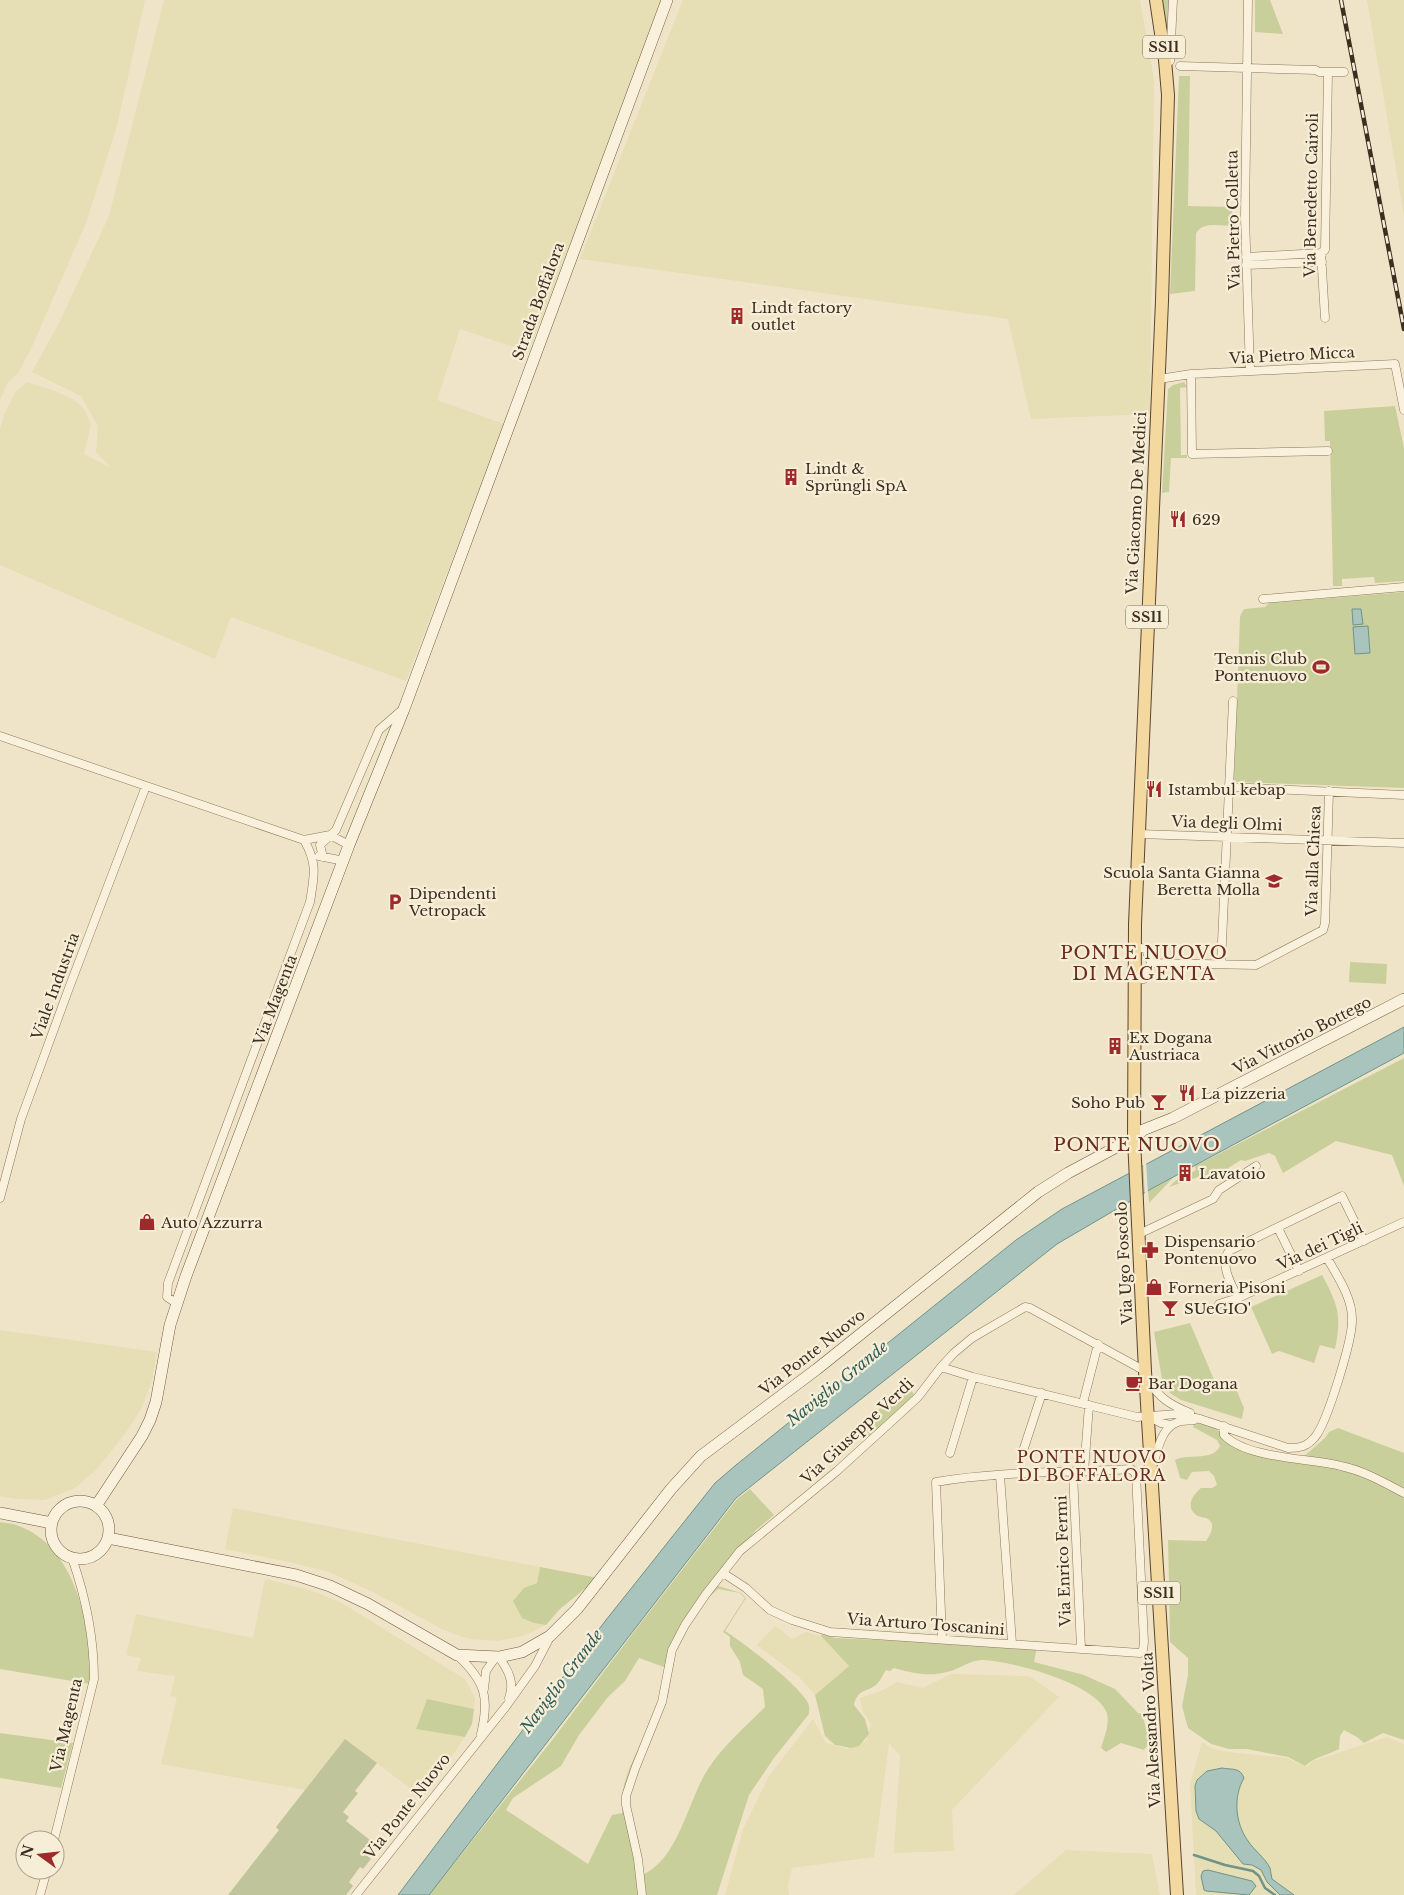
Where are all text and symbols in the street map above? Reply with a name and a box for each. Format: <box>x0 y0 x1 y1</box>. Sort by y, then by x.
road number: SS11 <box>1143 36 1185 58</box>
street label: Via Benedetto Cairoli <box>1300 113 1322 278</box>
street label: Via Pietro Colletta <box>1222 149 1244 291</box>
street label: Strada Boffalora <box>508 239 568 363</box>
place label: Lindt factory outlet <box>751 298 853 334</box>
building icon: Lindt factory outlet <box>727 306 747 326</box>
street label: Via Pietro Micca <box>1228 342 1356 368</box>
street label: Via Giacomo De Medici <box>1122 411 1150 596</box>
place label: Lindt & Sprüngli SpA <box>805 459 907 495</box>
building icon: Lindt & Sprüngli SpA <box>781 467 801 487</box>
restaurant icon: 629 <box>1168 509 1188 529</box>
place label: 629 <box>1192 510 1221 529</box>
road number: SS11 <box>1126 606 1168 628</box>
place label: Tennis Club Pontenuovo <box>1214 649 1307 685</box>
sports icon: Tennis Club Pontenuovo <box>1311 657 1331 677</box>
restaurant icon: Istambul kebap <box>1144 779 1164 799</box>
place label: Istambul kebap <box>1168 780 1286 799</box>
street label: Via alla Chiesa <box>1302 805 1324 918</box>
street label: Via degli Olmi <box>1170 812 1283 834</box>
place label: Scuola Santa Gianna Beretta Molla <box>1103 863 1261 899</box>
school or university icon: Scuola Santa Gianna Beretta Molla <box>1264 871 1284 891</box>
place label: Dipendenti Vetropack <box>408 884 496 920</box>
parking icon: Dipendenti Vetropack <box>385 892 405 912</box>
street label: Viale Industria <box>26 929 83 1043</box>
district label: PONTE NUOVO DI MAGENTA <box>1060 942 1228 985</box>
street label: Via Magenta <box>249 951 301 1049</box>
street label: Via Vittorio Bottego <box>1229 992 1375 1079</box>
place label: Ex Dogana Austriaca <box>1128 1028 1213 1064</box>
building icon: Ex Dogana Austriaca <box>1105 1036 1125 1056</box>
restaurant icon: La pizzeria <box>1177 1083 1197 1103</box>
place label: La pizzeria <box>1201 1084 1286 1103</box>
bar icon: Soho Pub <box>1149 1092 1169 1112</box>
place label: Soho Pub <box>1071 1093 1145 1112</box>
district label: PONTE NUOVO <box>1053 1134 1221 1156</box>
building icon: Lavatoio <box>1175 1163 1195 1183</box>
place label: Lavatoio <box>1199 1164 1266 1183</box>
street label: Via Ugo Foscolo <box>1111 1201 1137 1326</box>
shop icon: Auto Azzurra <box>137 1212 157 1232</box>
place label: Auto Azzurra <box>160 1213 263 1232</box>
street label: Via dei Tigli <box>1273 1218 1366 1275</box>
place label: Dispensario Pontenuovo <box>1164 1232 1257 1268</box>
pharmacy icon: Dispensario Pontenuovo <box>1140 1240 1160 1260</box>
shop icon: Forneria Pisoni <box>1144 1277 1164 1297</box>
place label: Forneria Pisoni <box>1168 1278 1286 1297</box>
bar icon: SUeGIO' <box>1160 1298 1180 1318</box>
place label: SUeGIO' <box>1184 1299 1251 1318</box>
street label: Via Ponte Nuovo <box>754 1305 869 1400</box>
water label: Naviglio Grande <box>781 1336 892 1431</box>
cafe icon: Bar Dogana <box>1124 1373 1144 1393</box>
street label: Via Giuseppe Verdi <box>796 1374 917 1489</box>
place label: Bar Dogana <box>1148 1374 1239 1393</box>
district label: PONTE NUOVO DI BOFFALORA <box>1017 1447 1167 1485</box>
street label: Via Enrico Fermi <box>1051 1495 1075 1628</box>
road number: SS11 <box>1138 1582 1180 1605</box>
street label: Via Arturo Toscanini <box>846 1609 1005 1639</box>
water label: Naviglio Grande <box>515 1625 607 1738</box>
street label: Via Alessandro Volta <box>1137 1651 1165 1809</box>
street label: Via Magenta <box>46 1676 86 1775</box>
street label: Via Ponte Nuovo <box>359 1749 454 1864</box>
north arrow <box>15 1830 65 1880</box>
text: N <box>17 1843 38 1860</box>

